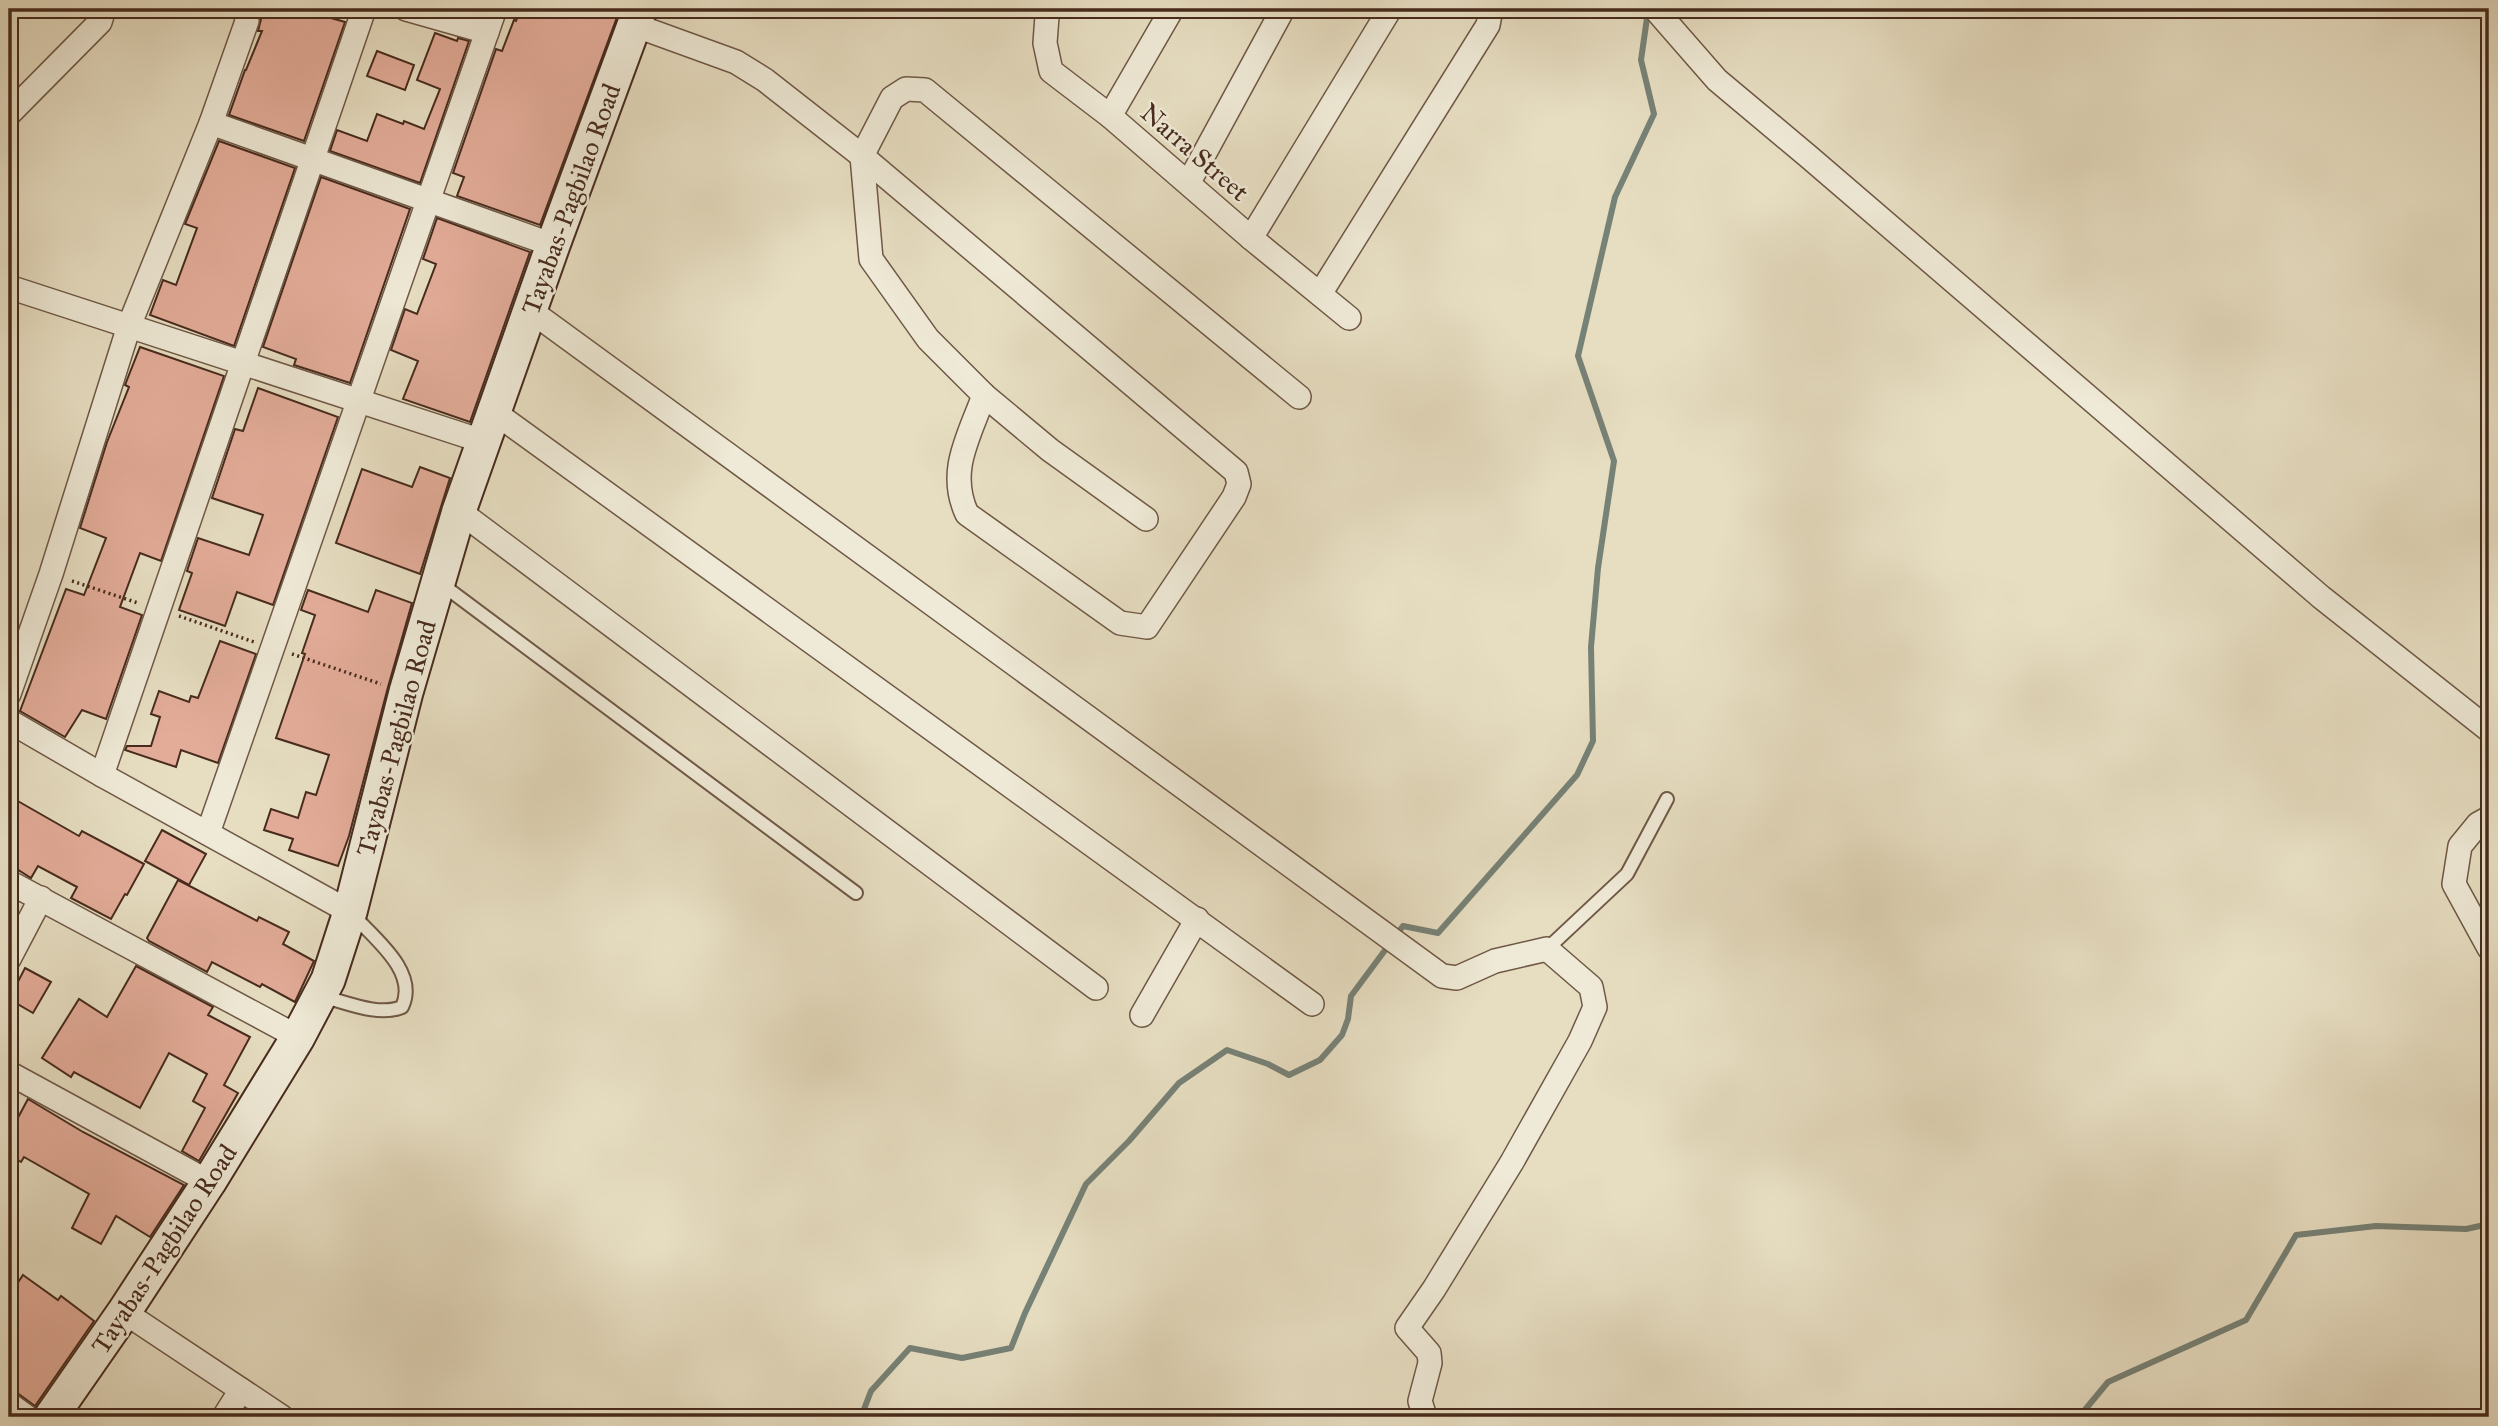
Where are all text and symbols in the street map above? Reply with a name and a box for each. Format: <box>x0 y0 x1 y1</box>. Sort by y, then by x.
street label: Tayabas-Pagbilao Road <box>514 79 628 319</box>
street label: Narra Street <box>1134 96 1256 208</box>
street label: Tayabas-Pagbilao Road <box>349 616 443 860</box>
street label: Tayabas-Pagbilao Road <box>84 1138 244 1360</box>

